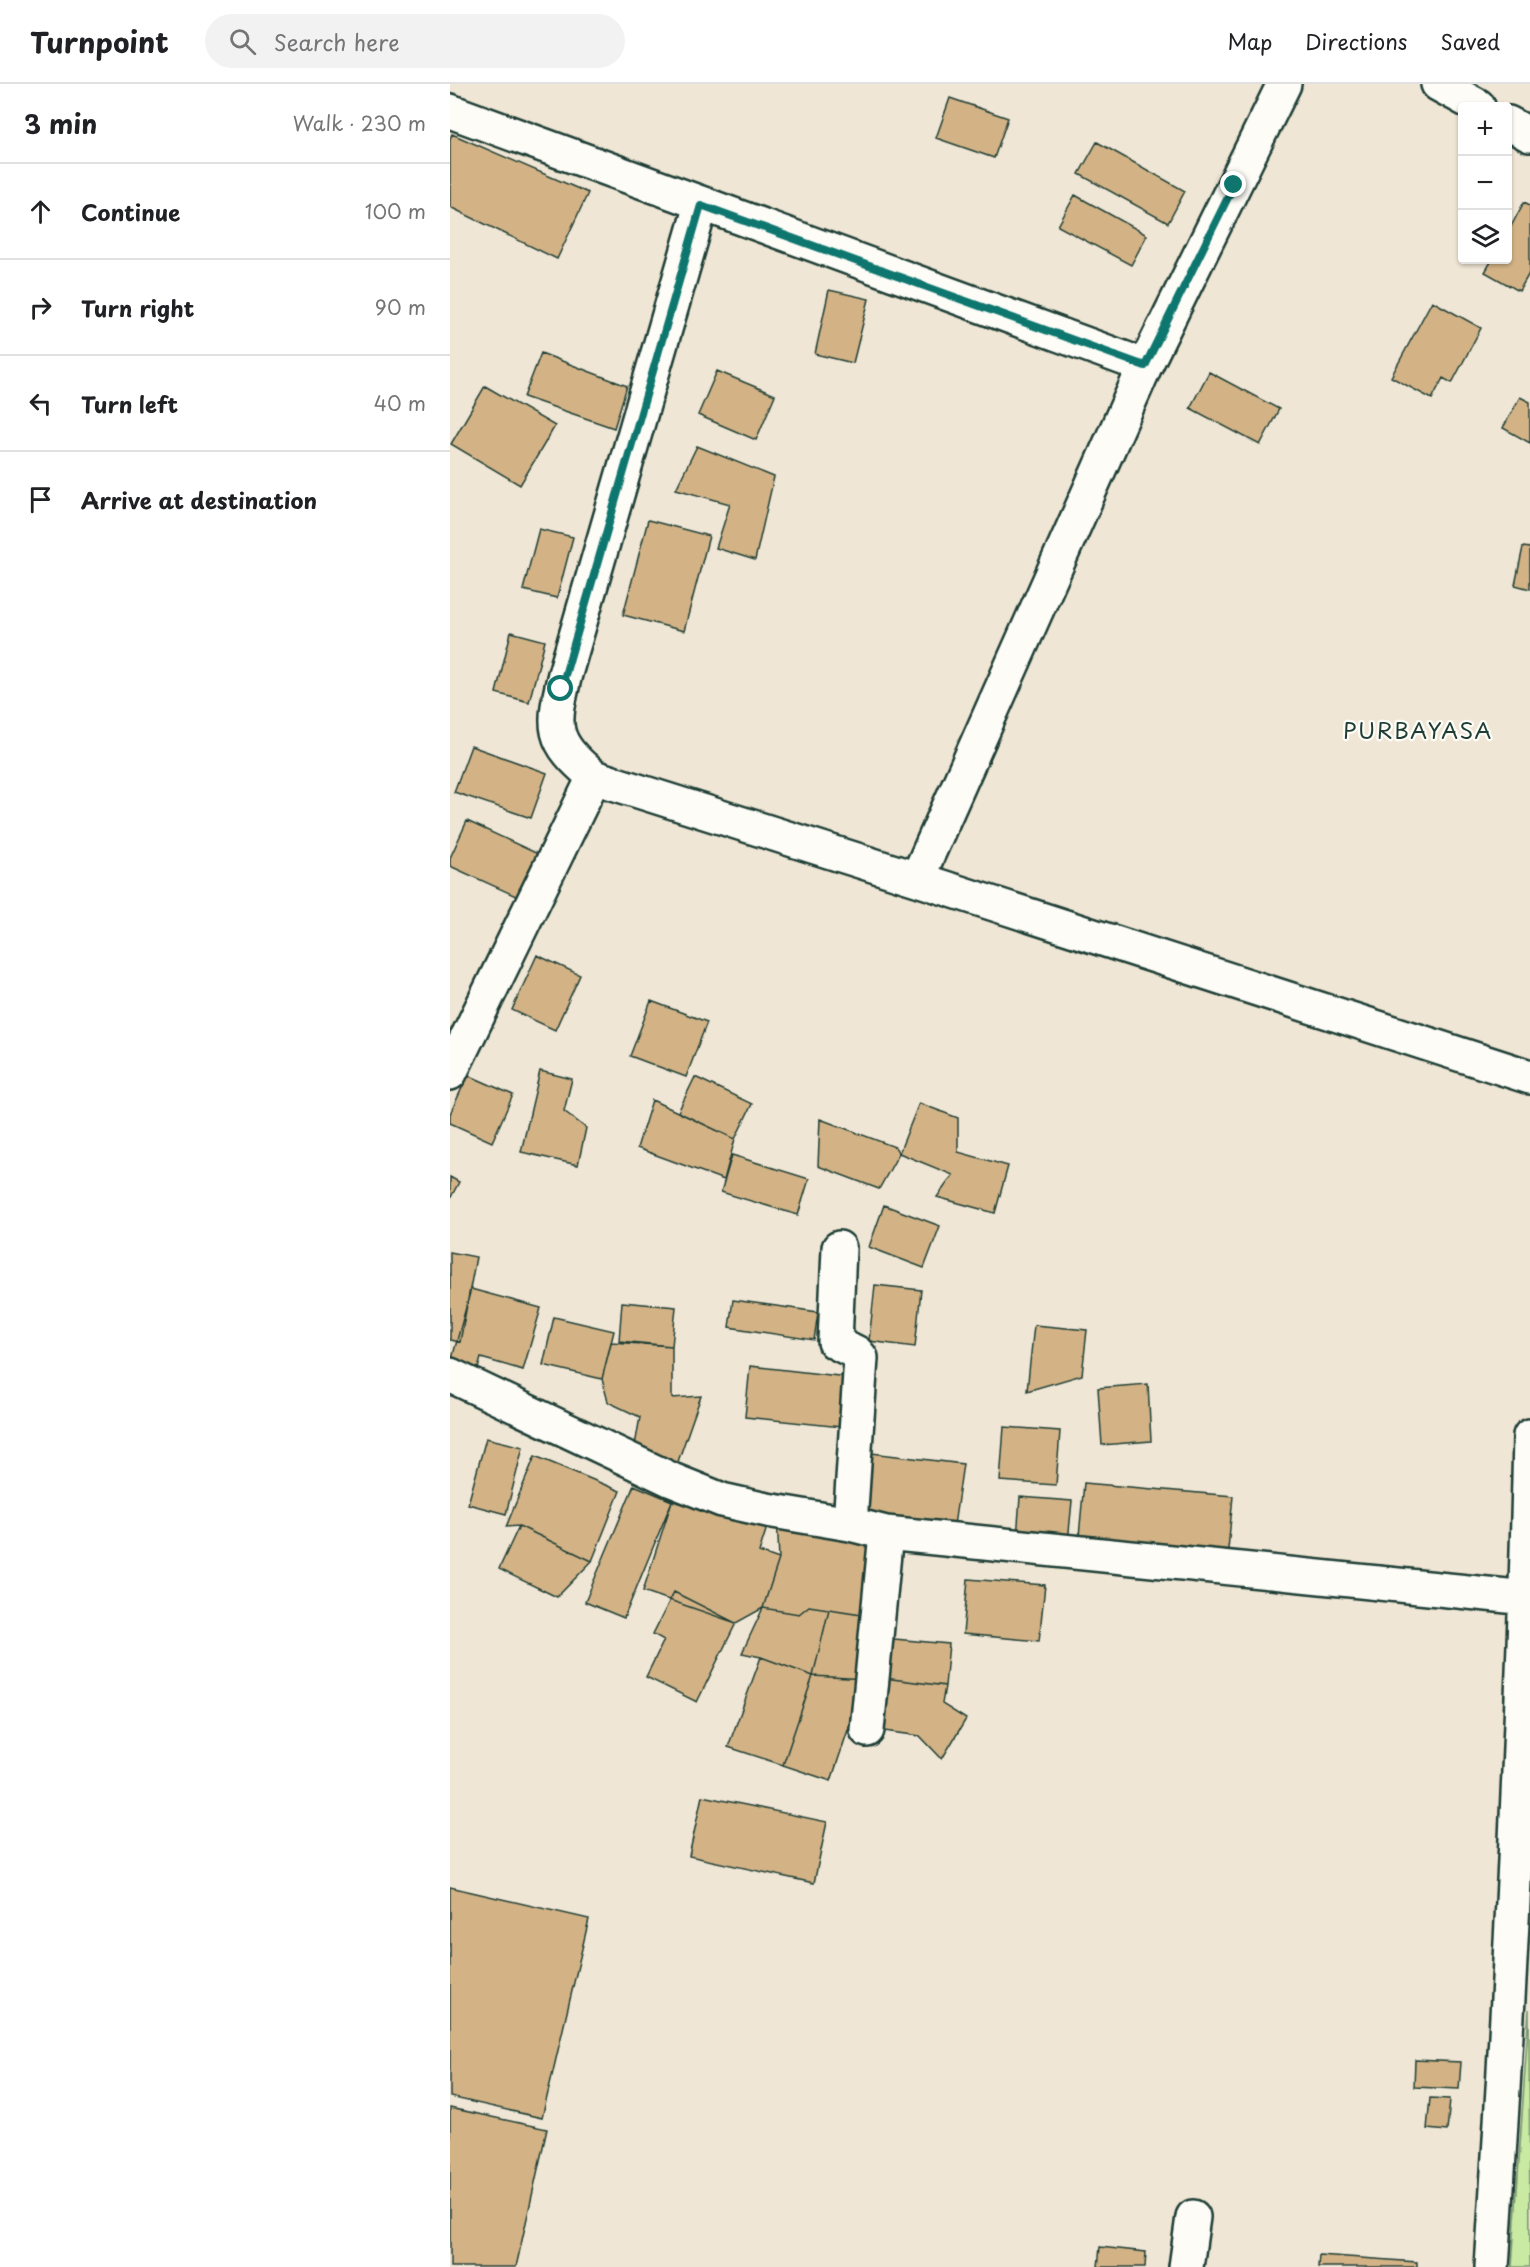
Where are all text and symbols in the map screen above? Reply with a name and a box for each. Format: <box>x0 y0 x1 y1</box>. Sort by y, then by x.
search box <box>205 14 625 68</box>
text: Turnpoint <box>30 20 169 63</box>
icon: search <box>226 25 259 58</box>
text: Search here <box>274 25 400 58</box>
text: Map <box>1227 25 1272 57</box>
text: Directions <box>1305 25 1407 57</box>
text: Saved <box>1440 25 1500 57</box>
map controls <box>1458 102 1512 264</box>
button: + <box>1458 102 1512 156</box>
text: 3 min <box>24 104 97 143</box>
text: Walk · 230 m <box>293 108 426 138</box>
button: − <box>1458 156 1512 210</box>
route end <box>1220 171 1246 197</box>
icon: ahead <box>24 195 57 228</box>
text: Continue <box>81 195 180 228</box>
text: 100 m <box>365 196 426 226</box>
button: layers <box>1458 210 1512 264</box>
icon: right <box>24 291 57 324</box>
text: Turn right <box>81 291 194 324</box>
text: 90 m <box>375 292 426 322</box>
icon: left <box>24 387 57 420</box>
text: Turn left <box>81 387 178 420</box>
text: 40 m <box>374 388 426 418</box>
icon: arrive <box>24 483 57 516</box>
text: Arrive at destination <box>81 483 317 516</box>
route start <box>547 675 573 701</box>
district label: PURBAYASA <box>1343 713 1493 746</box>

